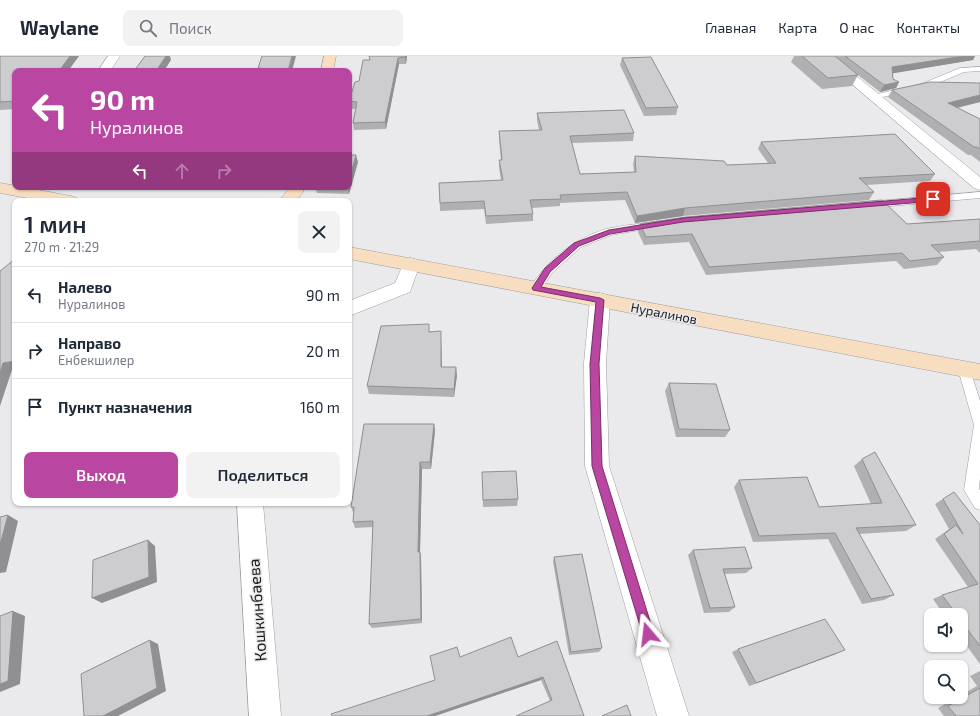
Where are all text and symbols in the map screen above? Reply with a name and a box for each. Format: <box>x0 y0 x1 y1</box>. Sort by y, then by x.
search box <box>123 10 403 46</box>
text: Waylane <box>20 16 99 39</box>
icon: search <box>137 17 159 39</box>
text: Поиск <box>169 19 212 37</box>
text: Главная <box>705 19 756 36</box>
text: Карта <box>778 19 817 36</box>
text: О нас <box>839 19 875 36</box>
text: Контакты <box>897 19 960 36</box>
text: 90 m <box>90 82 155 116</box>
icon: left <box>24 84 76 136</box>
text: Нуралинов <box>90 116 183 138</box>
icon: left <box>129 160 151 182</box>
icon: ahead <box>171 160 193 182</box>
icon: right <box>213 160 235 182</box>
pin <box>916 182 950 216</box>
icon: arrive <box>922 188 944 210</box>
text: 1 мин <box>24 209 86 238</box>
button: close <box>298 211 340 253</box>
text: 270 m · 21:29 <box>24 239 99 255</box>
text: Налево <box>58 278 112 296</box>
icon: left <box>24 284 46 306</box>
text: 90 m <box>306 286 340 304</box>
text: Нуралинов <box>58 296 125 312</box>
street label: Нуралинов <box>629 299 699 327</box>
text: Направо <box>58 334 121 352</box>
icon: right <box>24 340 46 362</box>
text: 20 m <box>306 342 340 360</box>
text: Енбекшилер <box>58 352 134 368</box>
icon: arrive <box>24 396 46 418</box>
text: Пункт назначения <box>58 398 192 416</box>
text: 160 m <box>300 398 340 416</box>
button: Выход <box>24 452 178 498</box>
button: Поделиться <box>186 452 340 498</box>
street label: Кошкинбаева <box>243 558 270 662</box>
map controls <box>924 608 968 704</box>
button: sound <box>924 608 968 652</box>
position arrow <box>627 613 669 655</box>
button: search <box>924 660 968 704</box>

